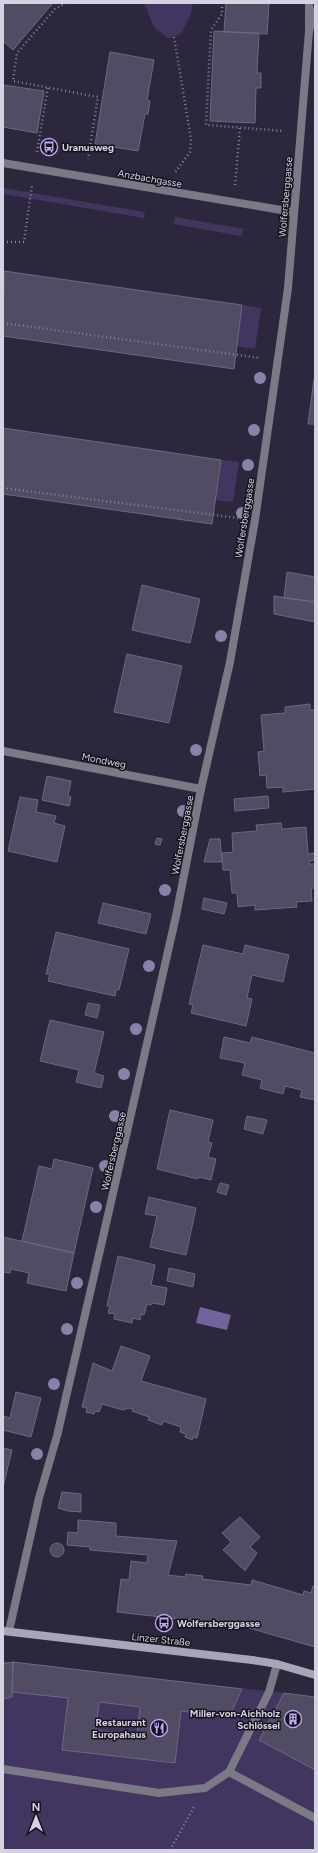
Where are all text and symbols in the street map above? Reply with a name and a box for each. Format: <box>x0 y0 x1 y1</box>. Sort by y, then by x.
bus stop icon: Uranusweg <box>39 137 59 157</box>
place label: Uranusweg <box>62 141 114 154</box>
street label: Wolfersberggasse <box>276 156 296 238</box>
street label: Anzbachgasse <box>117 166 184 191</box>
street label: Wolfersberggasse <box>232 477 257 559</box>
street label: Mondweg <box>81 750 127 771</box>
street label: Wolfersberggasse <box>168 794 197 876</box>
street label: Wolfersberggasse <box>98 1110 129 1192</box>
bus stop icon: Wolfersberggasse <box>154 1613 174 1633</box>
place label: Wolfersberggasse <box>177 1617 260 1630</box>
street label: Linzer Straße <box>131 1630 191 1649</box>
place label: Miller-von-Aichholz Schlössel <box>190 1707 280 1732</box>
building icon: Miller-von-Aichholz Schlössel <box>283 1709 303 1729</box>
place label: Restaurant Europahaus <box>92 1716 146 1741</box>
restaurant icon: Restaurant Europahaus <box>149 1718 169 1738</box>
north arrow <box>16 1797 56 1837</box>
text: N <box>32 1801 40 1814</box>

